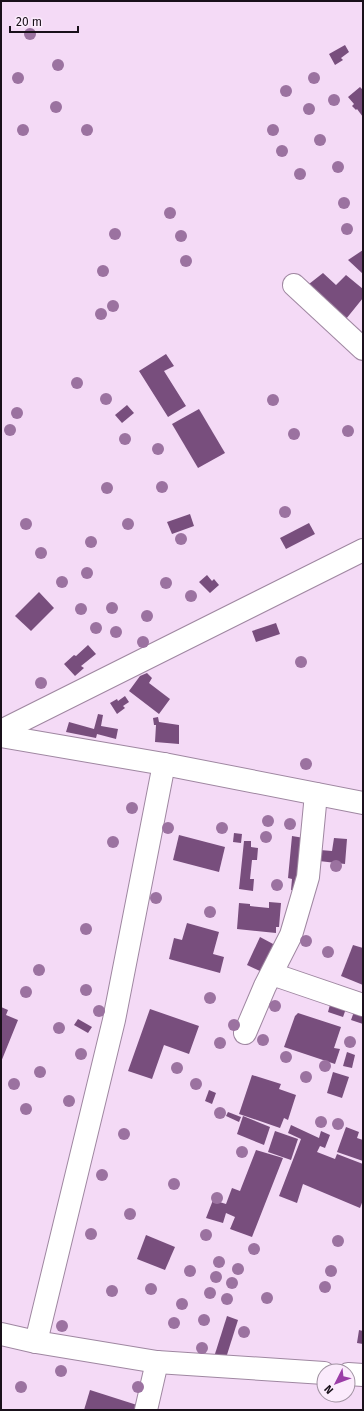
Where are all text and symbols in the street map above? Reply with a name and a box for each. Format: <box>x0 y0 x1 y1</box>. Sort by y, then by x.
scale bar <box>10 8 78 34</box>
text: 20 m <box>16 15 42 29</box>
north arrow <box>316 1363 356 1403</box>
text: N <box>322 1382 336 1396</box>

